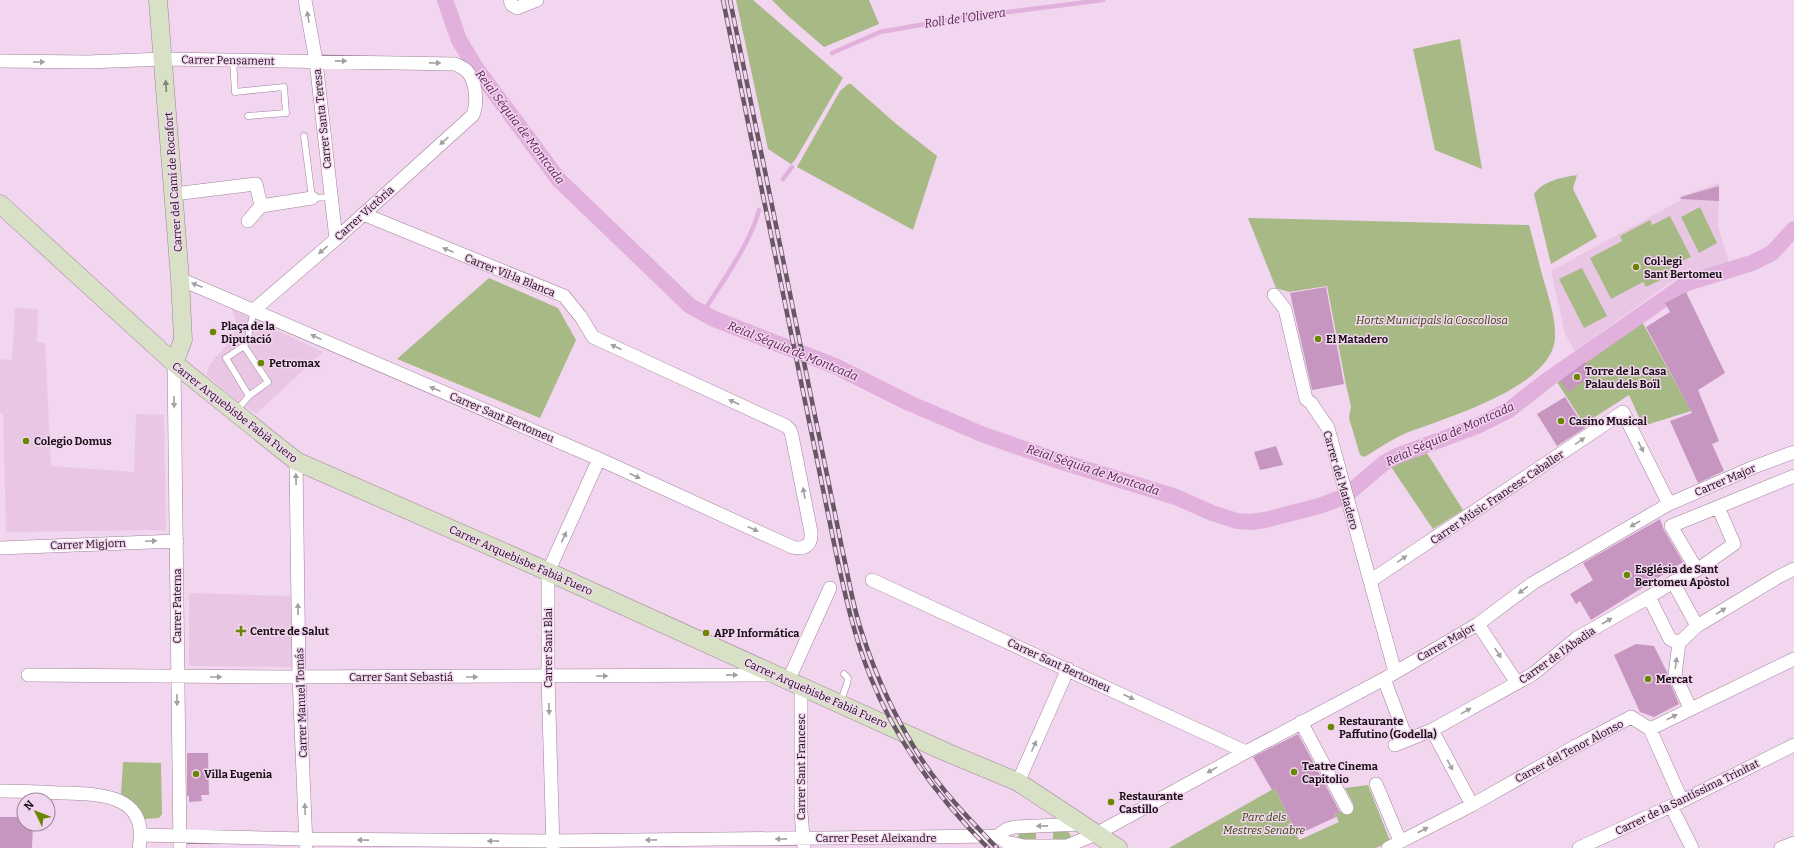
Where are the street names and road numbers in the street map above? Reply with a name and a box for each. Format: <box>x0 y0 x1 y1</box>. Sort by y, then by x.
street label: Carrer Pensament <box>181 53 275 68</box>
street label: Carrer Santa Teresa <box>311 68 334 170</box>
street label: Carrer del Camí de Rocafort <box>162 111 185 252</box>
street label: Carrer Victòria <box>332 183 397 243</box>
street label: Carrer Vil·la Blanca <box>463 251 557 300</box>
street label: Carrer Arquebisbe Fabià Fuero <box>169 359 300 465</box>
street label: Carrer Sant Bertomeu <box>448 390 556 445</box>
street label: Carrer del Matadero <box>1320 429 1361 531</box>
street label: Carrer Músic Francesc Caballer <box>1428 448 1567 547</box>
street label: Carrer Major <box>1693 462 1758 499</box>
street label: Carrer Arquebisbe Fabià Fuero <box>447 523 595 598</box>
street label: Carrer Migjorn <box>50 537 126 552</box>
street label: Carrer Paterna <box>171 568 184 644</box>
street label: Carrer Sant Blai <box>542 607 555 688</box>
street label: Carrer Major <box>1415 620 1478 664</box>
street label: Carrer de l'Abadia <box>1517 624 1598 687</box>
street label: Carrer Sant Bertomeu <box>1005 636 1113 695</box>
street label: Carrer Manuel Tomás <box>293 648 310 758</box>
street label: Carrer Arquebisbe Fabià Fuero <box>742 656 890 731</box>
street label: Carrer Sant Sebastiá <box>349 671 453 684</box>
street label: Carrer Sant Francesc <box>795 713 808 820</box>
street label: Carrer del Tenor Alonso <box>1513 717 1626 786</box>
street label: Carrer de la Santíssima Trinitat <box>1613 757 1761 838</box>
street label: Carrer Peset Aleixandre <box>816 832 936 845</box>

